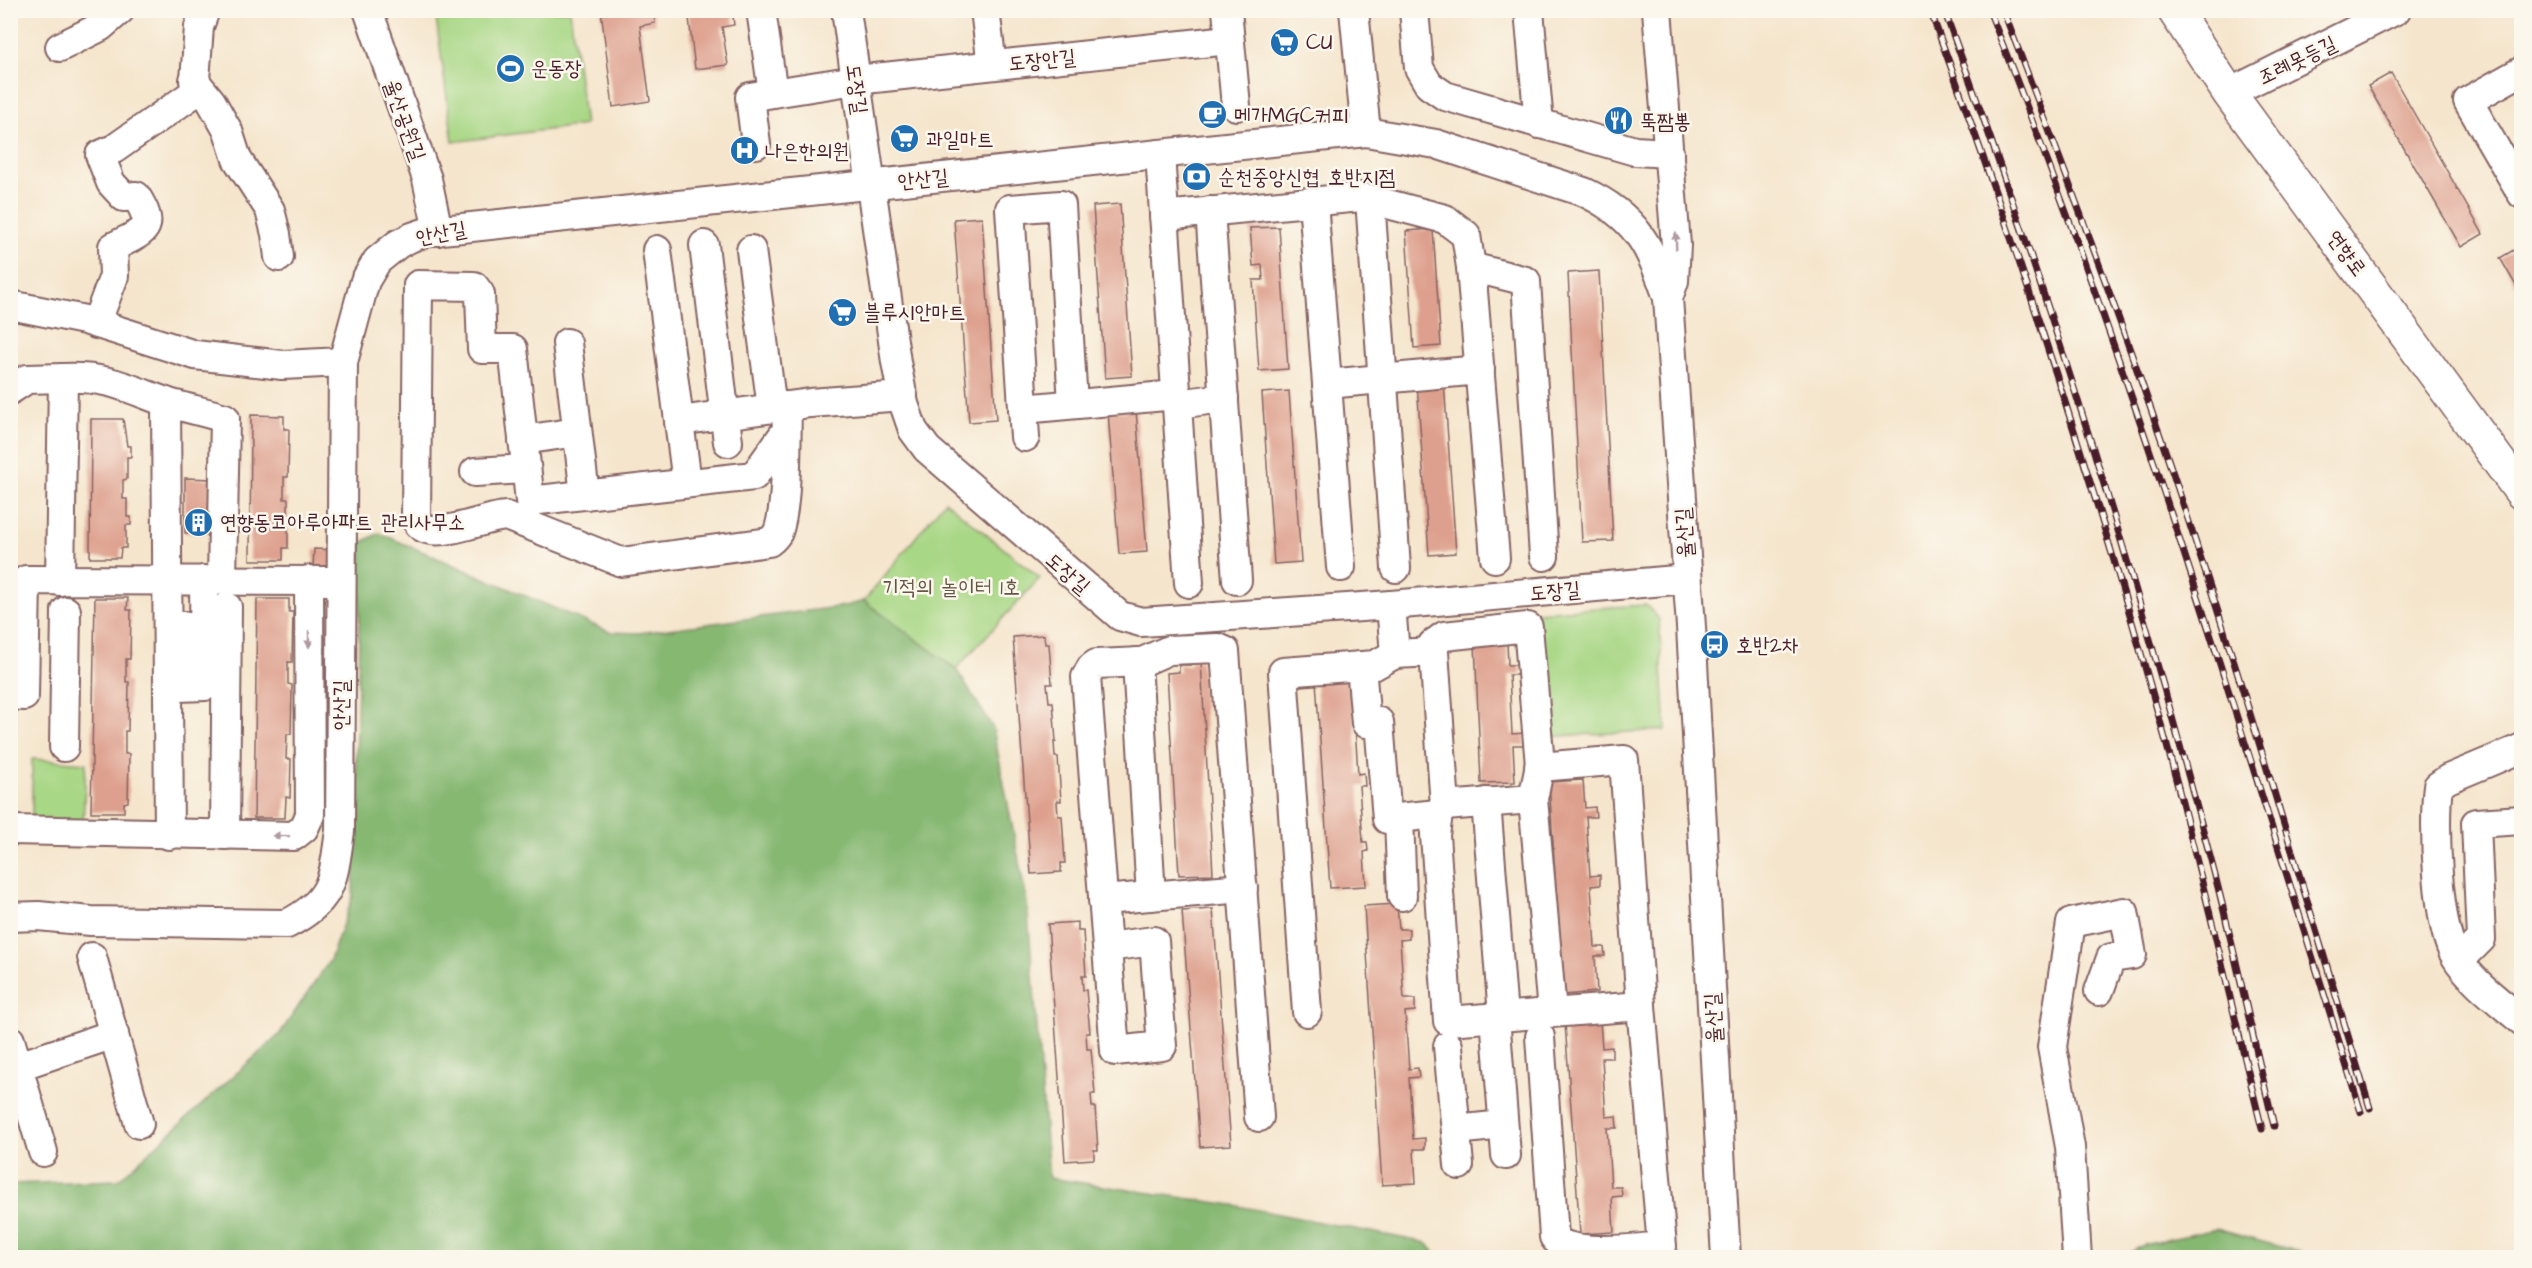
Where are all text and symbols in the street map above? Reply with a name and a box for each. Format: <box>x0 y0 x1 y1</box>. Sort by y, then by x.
supermarket icon: CU <box>1269 26 1301 58</box>
place label: CU <box>1306 28 1333 57</box>
street label: 조례못등길 <box>2253 29 2342 92</box>
street label: 도장안길 <box>1007 43 1077 78</box>
sports icon: 운동장 <box>494 52 526 84</box>
place label: 운동장 <box>531 54 582 83</box>
street label: 도장길 <box>839 62 874 116</box>
street label: 율산공원길 <box>376 76 433 165</box>
cafe icon: 메가MGC커피 <box>1197 99 1229 131</box>
place label: 메가MGC커피 <box>1234 101 1348 130</box>
restaurant icon: 뚝짬뽕 <box>1603 105 1635 137</box>
place label: 뚝짬뽕 <box>1640 107 1691 136</box>
supermarket icon: 과일마트 <box>889 123 921 155</box>
place label: 과일마트 <box>926 125 994 154</box>
hospital icon: 나은한의원 <box>728 135 760 167</box>
place label: 나은한의원 <box>765 137 850 166</box>
bank icon: 순천중앙신협 호반지점 <box>1181 161 1213 193</box>
street label: 안산길 <box>896 162 950 197</box>
place label: 순천중앙신협 호반지점 <box>1218 163 1395 192</box>
street label: 안산길 <box>413 214 469 253</box>
street label: 연향로 <box>2320 224 2373 282</box>
one-way arrow <box>1671 231 1680 250</box>
supermarket icon: 블루시안마트 <box>827 296 859 328</box>
place label: 블루시안마트 <box>864 298 965 327</box>
building icon: 연향동코아루아파트 관리사무소 <box>183 506 215 538</box>
street label: 율산길 <box>1668 507 1701 559</box>
place label: 연향동코아루아파트 관리사무소 <box>220 508 465 537</box>
street label: 도장길 <box>1039 546 1096 601</box>
park label: 기적의 놀이터 1호 <box>882 573 1020 602</box>
street label: 도장길 <box>1529 575 1582 608</box>
one-way arrow <box>304 629 314 648</box>
bus stop icon: 호반2차 <box>1699 629 1731 661</box>
place label: 호반2차 <box>1736 631 1799 660</box>
street label: 안산길 <box>327 680 356 730</box>
one-way arrow <box>271 831 290 841</box>
street label: 율산길 <box>1698 992 1729 1044</box>

